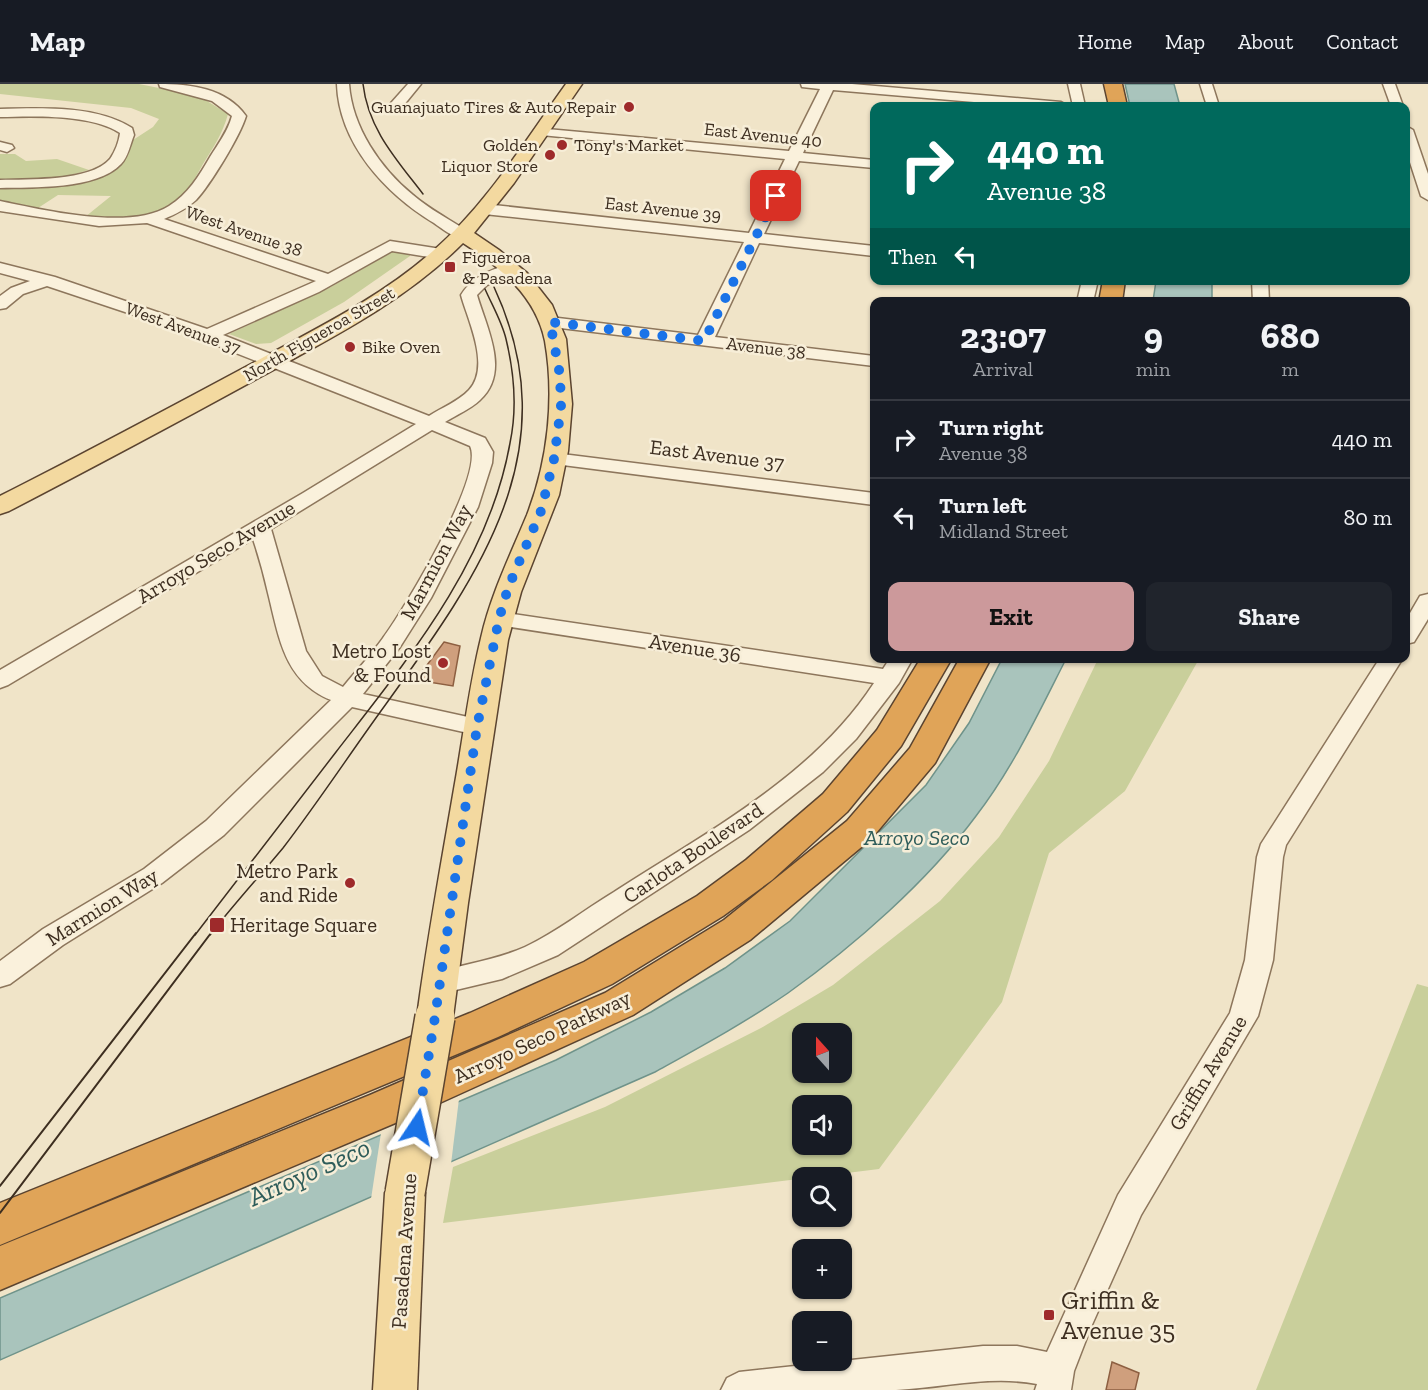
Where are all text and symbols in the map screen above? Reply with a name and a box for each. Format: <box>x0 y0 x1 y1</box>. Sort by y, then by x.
text: Map <box>30 25 85 58</box>
text: Home <box>1078 29 1132 54</box>
text: Map <box>1165 29 1205 54</box>
text: About <box>1238 29 1293 54</box>
text: Contact <box>1326 29 1398 54</box>
place label: Guanajuato Tires & Auto Repair <box>371 96 617 118</box>
marker: Guanajuato Tires & Auto Repair <box>622 100 636 114</box>
street label: East Avenue 40 <box>703 118 823 152</box>
text: 440 m <box>987 124 1104 175</box>
icon: right <box>888 126 966 204</box>
place label: Golden Liquor Store <box>441 134 539 177</box>
place label: Tony's Market <box>574 134 684 156</box>
marker: Tony's Market <box>555 138 569 152</box>
marker: Golden Liquor Store <box>543 148 557 162</box>
pin <box>750 170 801 221</box>
text: Avenue 38 <box>987 175 1106 207</box>
icon: arrive <box>759 179 792 212</box>
street label: East Avenue 39 <box>604 192 722 226</box>
street label: West Avenue 38 <box>183 201 305 261</box>
icon: left <box>949 240 982 273</box>
text: Then <box>888 243 937 270</box>
place label: Figueroa & Pasadena <box>462 246 552 289</box>
marker: Figueroa & Pasadena <box>443 260 457 274</box>
street label: North Figueroa Street <box>240 282 399 386</box>
street label: West Avenue 37 <box>122 297 244 359</box>
text: 23:07 <box>960 314 1046 357</box>
text: 9 <box>1144 314 1163 357</box>
text: 680 <box>1260 314 1320 357</box>
street label: Avenue 38 <box>725 332 807 364</box>
place label: Bike Oven <box>362 336 441 358</box>
marker: Bike Oven <box>343 340 357 354</box>
text: Arrival <box>973 357 1033 381</box>
text: min <box>1136 357 1170 381</box>
text: m <box>1282 357 1299 381</box>
text: Turn right <box>939 414 1043 441</box>
icon: right <box>888 423 921 456</box>
text: 440 m <box>1332 426 1392 453</box>
street label: East Avenue 37 <box>649 434 786 475</box>
text: Avenue 38 <box>939 441 1027 465</box>
text: Turn left <box>939 492 1026 519</box>
street label: Arroyo Seco Avenue <box>132 494 299 609</box>
street label: Marmion Way <box>395 499 477 624</box>
icon: left <box>888 501 921 534</box>
text: 80 m <box>1344 504 1392 531</box>
text: Midland Street <box>939 519 1068 543</box>
button: Exit <box>888 582 1134 651</box>
button: Share <box>1146 582 1392 651</box>
street label: Avenue 36 <box>647 628 743 667</box>
place label: Metro Lost & Found <box>332 638 431 687</box>
marker: Metro Lost & Found <box>436 656 450 670</box>
street label: Carlota Boulevard <box>618 796 768 909</box>
water label: Arroyo Seco <box>863 824 970 851</box>
place label: Metro Park and Ride <box>236 858 338 907</box>
street label: Marmion Way <box>41 862 163 951</box>
marker: Metro Park and Ride <box>343 876 357 890</box>
place label: Heritage Square <box>230 912 377 937</box>
marker: Heritage Square <box>208 916 226 934</box>
street label: Arroyo Seco Parkway <box>449 984 634 1088</box>
street label: Griffin Avenue <box>1163 1010 1252 1135</box>
north arrow <box>792 1023 852 1083</box>
map controls <box>792 1023 852 1371</box>
position arrow <box>385 1095 449 1159</box>
button: sound <box>792 1095 852 1155</box>
water label: Arroyo Seco <box>242 1131 375 1213</box>
button: search <box>792 1167 852 1227</box>
street label: Pasadena Avenue <box>386 1172 421 1329</box>
button: + <box>792 1239 852 1299</box>
place label: Griffin & Avenue 35 <box>1061 1284 1175 1346</box>
marker: Griffin & Avenue 35 <box>1042 1308 1056 1322</box>
button: − <box>792 1311 852 1371</box>

